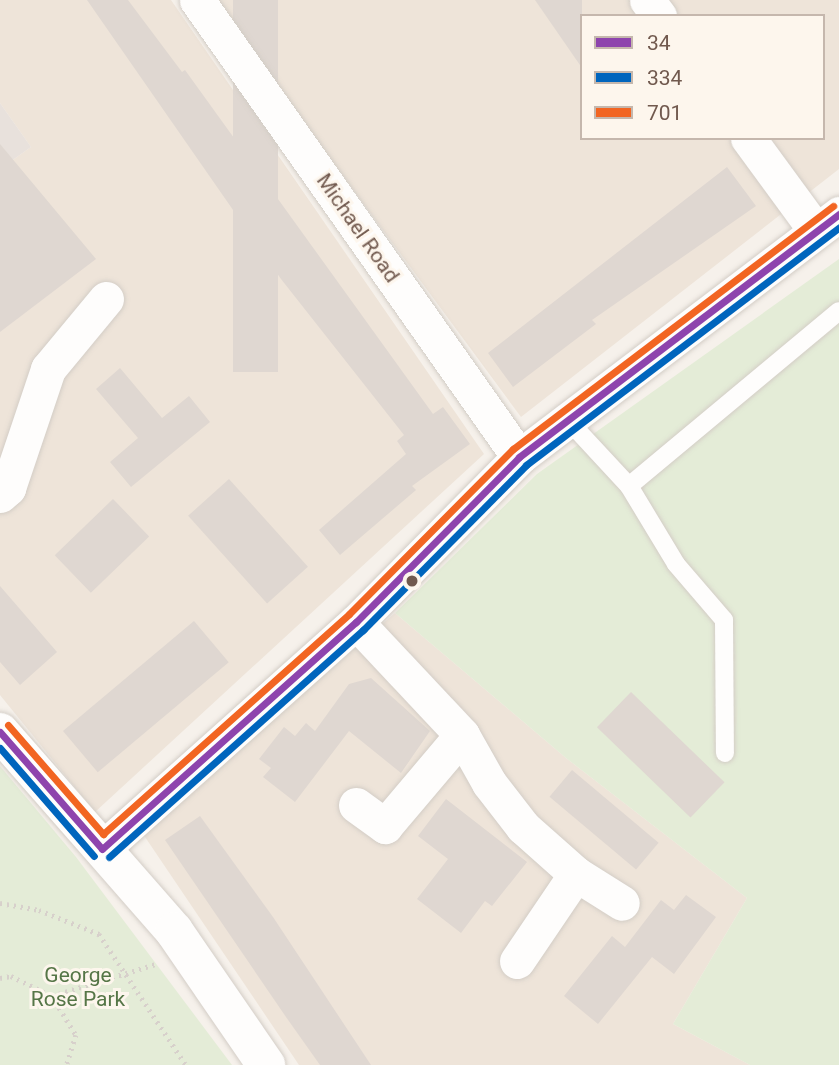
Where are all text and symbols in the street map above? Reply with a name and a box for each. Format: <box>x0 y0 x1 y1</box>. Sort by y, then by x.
legend <box>580 14 825 140</box>
text: 34 <box>647 31 671 55</box>
text: 334 <box>647 66 682 90</box>
text: 701 <box>647 101 682 125</box>
street label: Michael Road <box>311 169 405 287</box>
unlabelled marker <box>405 574 419 588</box>
park label: George Rose Park <box>31 962 125 1012</box>

